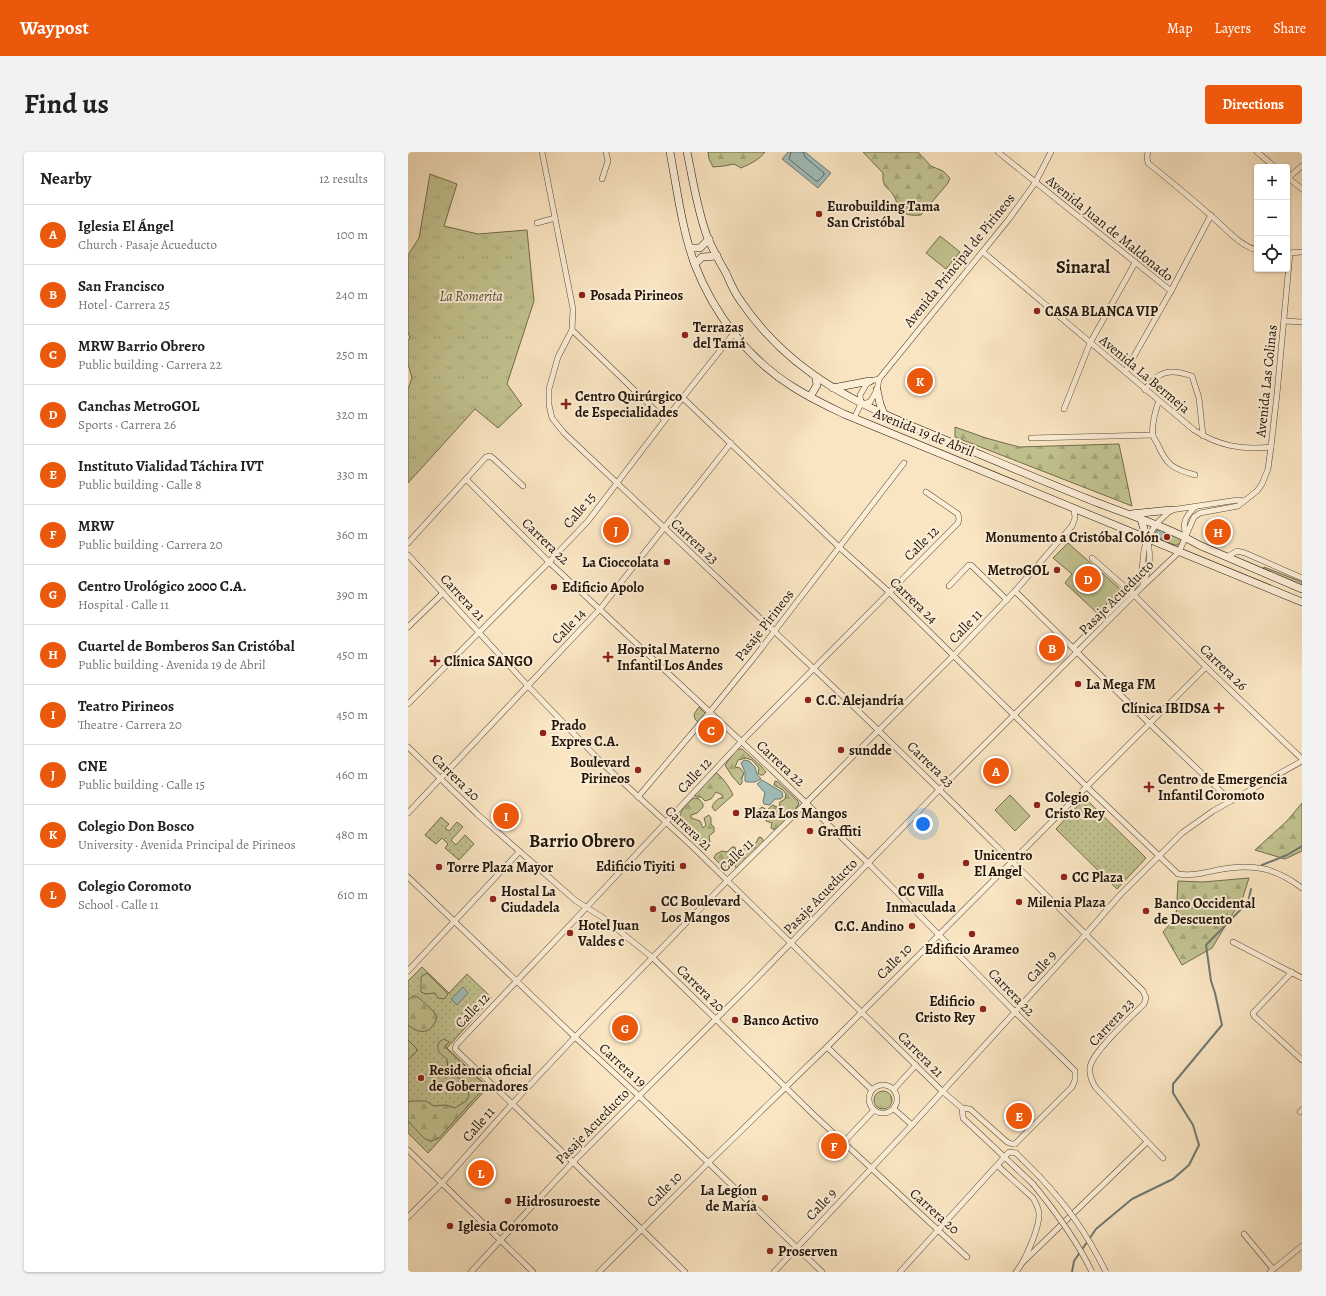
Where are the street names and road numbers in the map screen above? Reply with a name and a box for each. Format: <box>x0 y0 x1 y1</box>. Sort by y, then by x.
street label: Avenida Juan de Maldonado <box>1041 170 1177 286</box>
street label: Avenida Principal de Pirineos <box>899 189 1019 332</box>
street label: Avenida Las Colinas <box>1251 324 1282 439</box>
street label: Avenida La Bermeja <box>1095 330 1194 418</box>
street label: Avenida 19 de Abril <box>870 403 977 461</box>
street label: Calle 15 <box>559 488 600 533</box>
street label: Carrera 22 <box>517 514 574 569</box>
street label: Carrera 23 <box>667 514 723 569</box>
street label: Calle 12 <box>900 521 943 565</box>
street label: Pasaje Acueducto <box>1075 556 1158 639</box>
street label: Carrera 21 <box>436 570 490 625</box>
street label: Carrera 24 <box>886 573 942 628</box>
street label: Pasaje Pirineos <box>730 586 798 665</box>
street label: Calle 14 <box>547 604 590 648</box>
street label: Calle 11 <box>944 605 986 648</box>
street label: Carrera 26 <box>1196 640 1252 695</box>
street label: Carrera 22 <box>752 736 809 791</box>
street label: Carrera 23 <box>903 737 959 792</box>
street label: Carrera 20 <box>427 749 484 805</box>
street label: Calle 12 <box>673 753 716 797</box>
street label: Carrera 21 <box>661 802 717 855</box>
street label: Calle 11 <box>715 834 758 876</box>
street label: Pasaje Acueducto <box>779 854 862 939</box>
street label: Calle 10 <box>872 939 916 983</box>
street label: Calle 9 <box>1022 946 1061 987</box>
street label: Carrera 20 <box>672 960 729 1016</box>
street label: Carrera 22 <box>984 964 1040 1021</box>
street label: Calle 12 <box>451 988 494 1032</box>
street label: Carrera 23 <box>1084 994 1139 1050</box>
street label: Carrera 21 <box>893 1027 948 1082</box>
street label: Carrera 19 <box>595 1039 651 1092</box>
street label: Pasaje Acueducto <box>551 1084 634 1169</box>
street label: Calle 11 <box>458 1103 499 1146</box>
street label: Calle 10 <box>642 1167 686 1211</box>
street label: Calle 9 <box>802 1184 841 1225</box>
street label: Carrera 20 <box>906 1184 964 1239</box>

